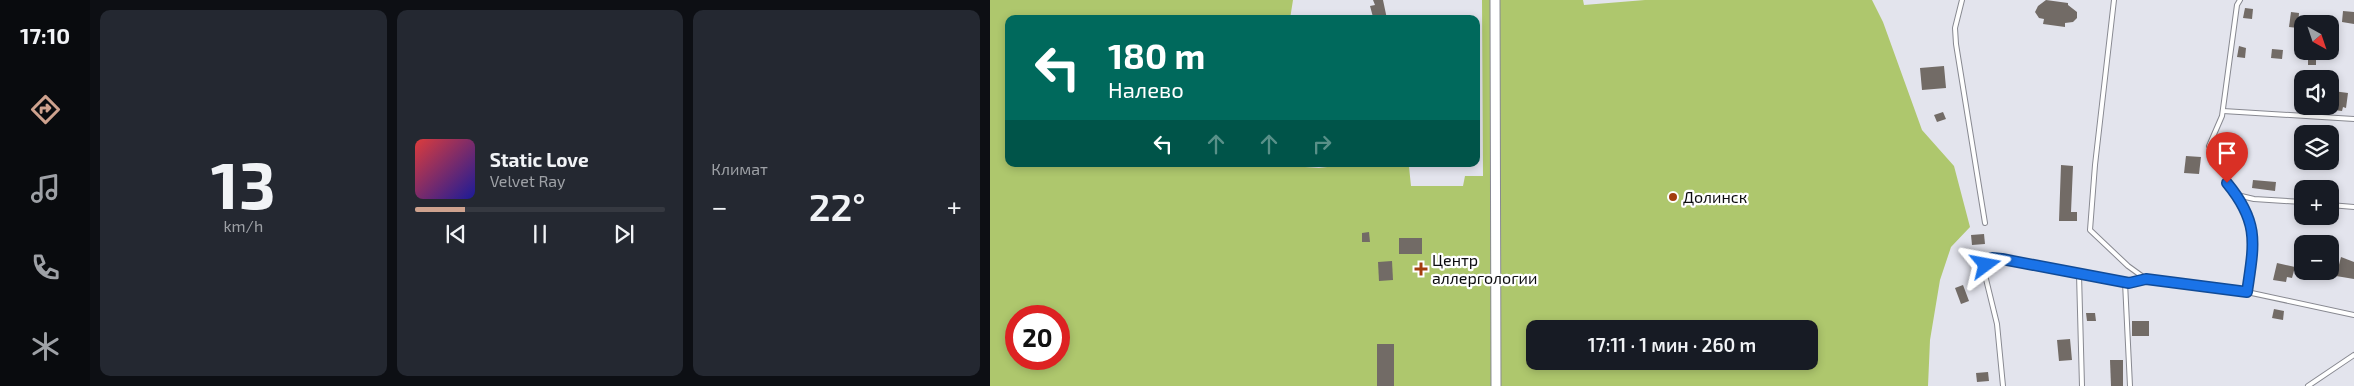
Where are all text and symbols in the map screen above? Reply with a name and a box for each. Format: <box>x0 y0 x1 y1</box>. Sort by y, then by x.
north arrow <box>2294 15 2339 60</box>
map controls <box>2294 15 2339 280</box>
text: 17:10 <box>20 22 70 48</box>
text: 180 m <box>1108 34 1205 76</box>
icon: left <box>1025 35 1090 100</box>
button: sound <box>2294 70 2339 115</box>
text: Налево <box>1108 76 1184 102</box>
icon: directions <box>28 92 63 127</box>
button: layers <box>2294 125 2339 170</box>
icon: left <box>1149 130 1177 158</box>
icon: ahead <box>1202 130 1230 158</box>
icon: ahead <box>1255 130 1283 158</box>
icon: right <box>1308 130 1336 158</box>
pin <box>2206 132 2248 183</box>
icon: arrive <box>2213 139 2241 167</box>
text: 13 <box>211 144 276 222</box>
text: Static Love <box>490 148 589 171</box>
text: Климат <box>711 159 768 178</box>
icon: music <box>28 171 63 206</box>
text: Velvet Ray <box>490 171 566 190</box>
button: + <box>2294 180 2339 225</box>
text: 22° <box>809 183 866 229</box>
place label: Долинск <box>1683 187 1748 206</box>
text: − <box>711 189 728 223</box>
text: + <box>947 189 962 223</box>
marker: Долинск <box>1667 191 1679 203</box>
text: km/h <box>223 216 263 235</box>
icon: previous <box>442 220 470 248</box>
icon: pause <box>526 220 554 248</box>
icon: next <box>610 220 638 248</box>
button: − <box>2294 235 2339 280</box>
position arrow <box>1959 238 2011 290</box>
icon: phone <box>28 250 63 285</box>
place label: Центр аллергологии <box>1432 250 1537 287</box>
marker: Центр аллергологии <box>1414 262 1428 276</box>
speed limit sign: 20 <box>1005 305 1070 370</box>
icon: climate <box>28 329 63 364</box>
text: 17:11 · 1 мин · 260 m <box>1588 333 1756 356</box>

